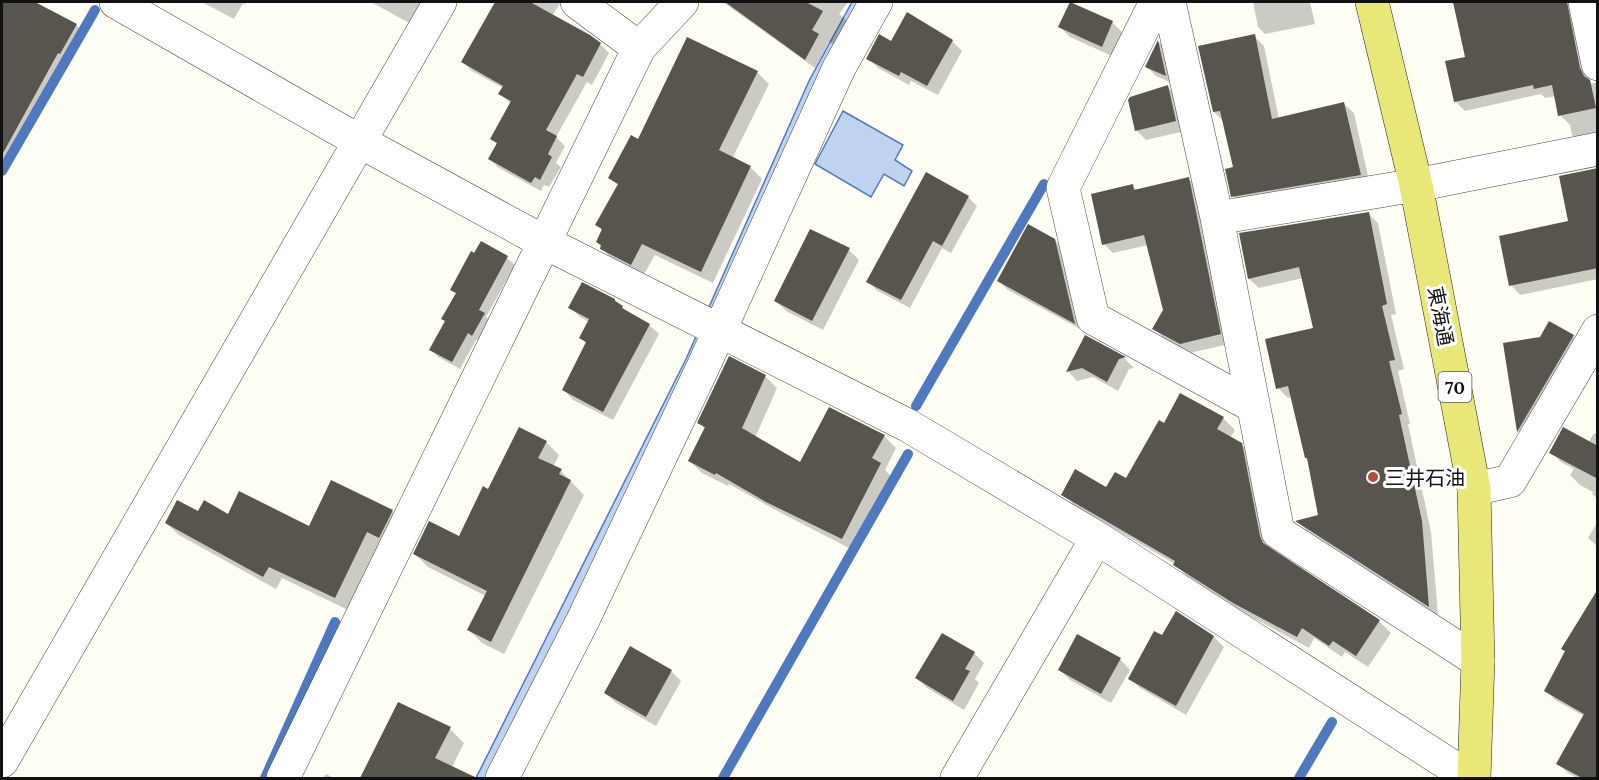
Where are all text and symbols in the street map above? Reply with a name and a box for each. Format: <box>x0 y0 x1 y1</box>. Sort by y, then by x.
street label: 東海通 <box>1423 284 1459 348</box>
road number: 70 <box>1438 372 1472 402</box>
place label: 三井石油 <box>1385 465 1465 490</box>
marker: 三井石油 <box>1366 470 1380 484</box>

